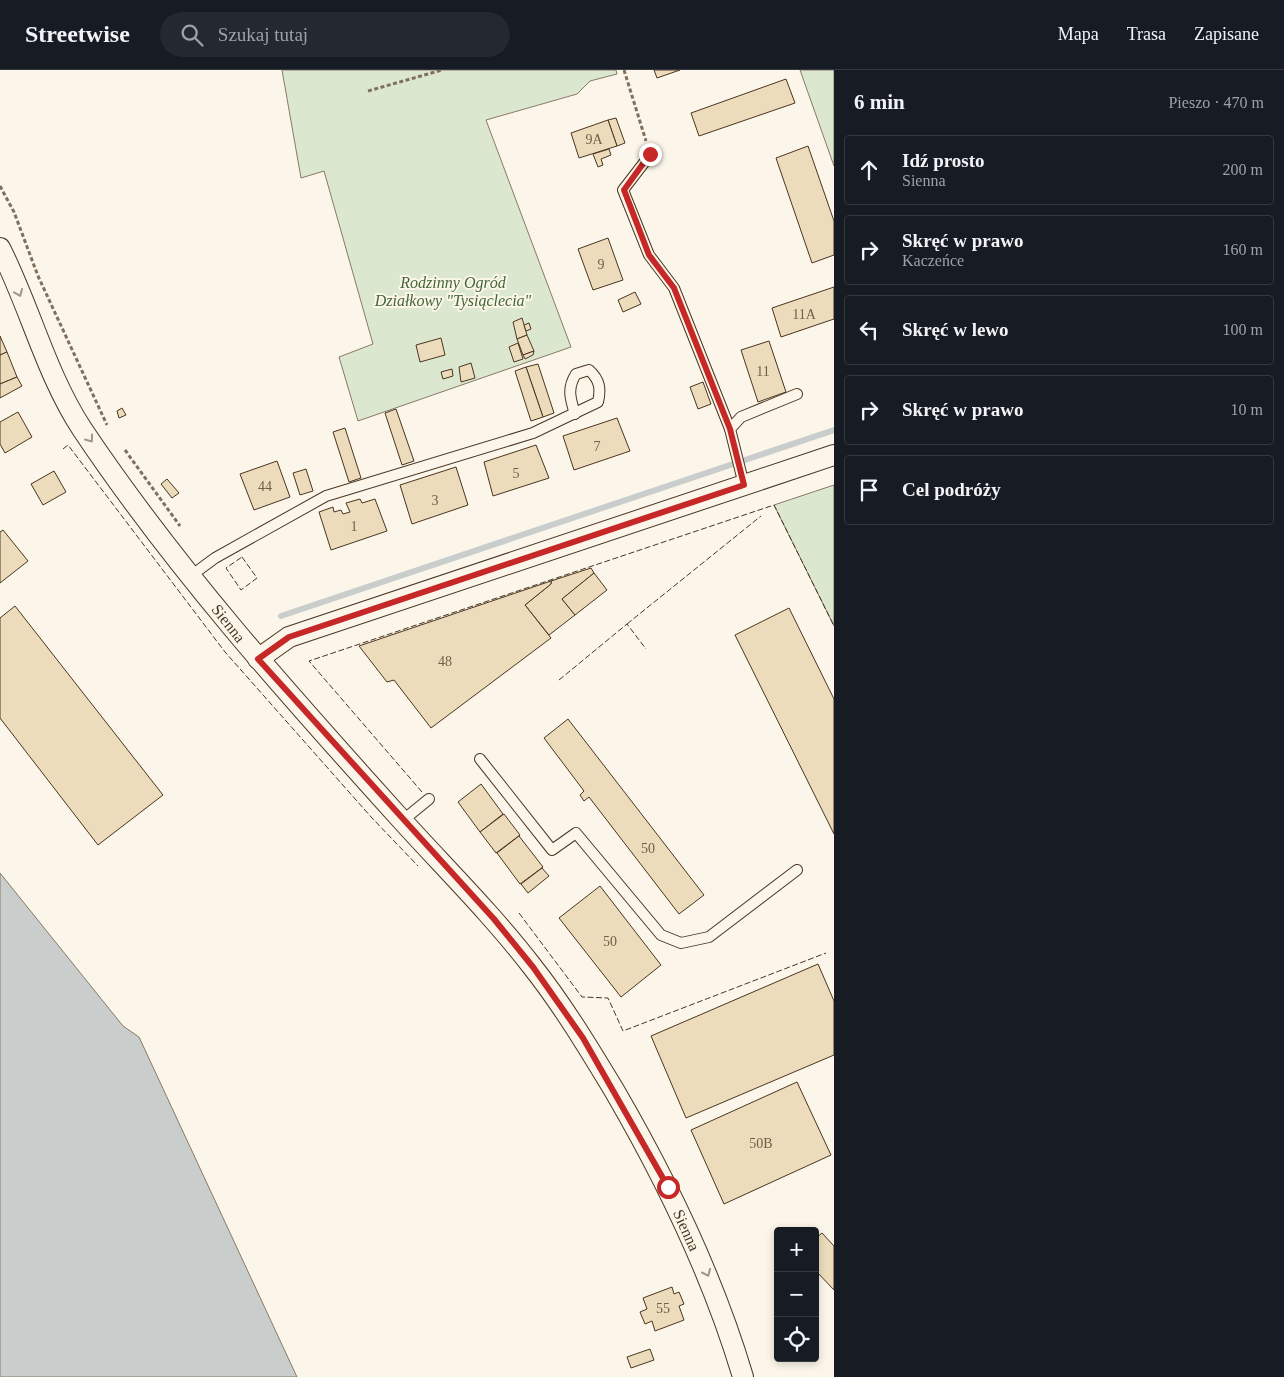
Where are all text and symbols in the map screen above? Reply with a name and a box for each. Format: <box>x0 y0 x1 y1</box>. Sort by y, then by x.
search box <box>160 12 510 57</box>
text: Streetwise <box>25 21 130 47</box>
icon: search <box>178 21 206 49</box>
text: Szukaj tutaj <box>218 24 308 45</box>
text: Mapa <box>1058 24 1099 44</box>
text: Trasa <box>1127 24 1166 44</box>
text: Zapisane <box>1194 24 1259 44</box>
text: 6 min <box>854 90 905 114</box>
text: Pieszo · 470 m <box>1168 94 1264 111</box>
house number: 9A <box>585 132 603 147</box>
route end <box>639 143 662 166</box>
text: Idź prosto <box>902 150 985 171</box>
icon: ahead <box>855 156 883 184</box>
text: 200 m <box>1223 161 1263 178</box>
text: Sienna <box>902 172 946 189</box>
text: Skręć w prawo <box>902 230 1023 251</box>
icon: right <box>855 236 883 264</box>
text: 160 m <box>1223 241 1263 258</box>
text: Kaczeńce <box>902 252 964 269</box>
house number: 9 <box>598 257 605 272</box>
park label: Rodzinny Ogród Działkowy "Tysiąclecia" <box>374 274 532 310</box>
one-way arrow <box>13 288 24 297</box>
house number: 11A <box>792 307 817 322</box>
icon: left <box>855 316 883 344</box>
text: Skręć w lewo <box>902 319 1009 340</box>
text: 100 m <box>1223 321 1263 338</box>
house number: 11 <box>756 364 770 379</box>
icon: right <box>855 396 883 424</box>
text: Skręć w prawo <box>902 399 1023 420</box>
text: 10 m <box>1231 401 1263 418</box>
one-way arrow <box>84 433 92 442</box>
house number: 7 <box>594 439 601 454</box>
house number: 5 <box>513 466 520 481</box>
icon: arrive <box>855 476 883 504</box>
house number: 44 <box>258 479 272 494</box>
text: Cel podróży <box>902 479 1001 500</box>
house number: 3 <box>432 493 439 508</box>
house number: 1 <box>351 519 358 534</box>
street label: Sienna <box>209 601 249 646</box>
house number: 48 <box>438 654 452 669</box>
house number: 50 <box>641 841 655 856</box>
house number: 50 <box>603 934 617 949</box>
house number: 50B <box>749 1136 773 1151</box>
route start <box>657 1176 680 1199</box>
street label: Sienna <box>670 1207 703 1254</box>
map controls <box>774 1227 819 1362</box>
button: + <box>774 1227 819 1272</box>
one-way arrow <box>700 1268 711 1277</box>
button: − <box>774 1272 819 1317</box>
house number: 55 <box>656 1301 670 1316</box>
button: locate <box>774 1317 819 1362</box>

